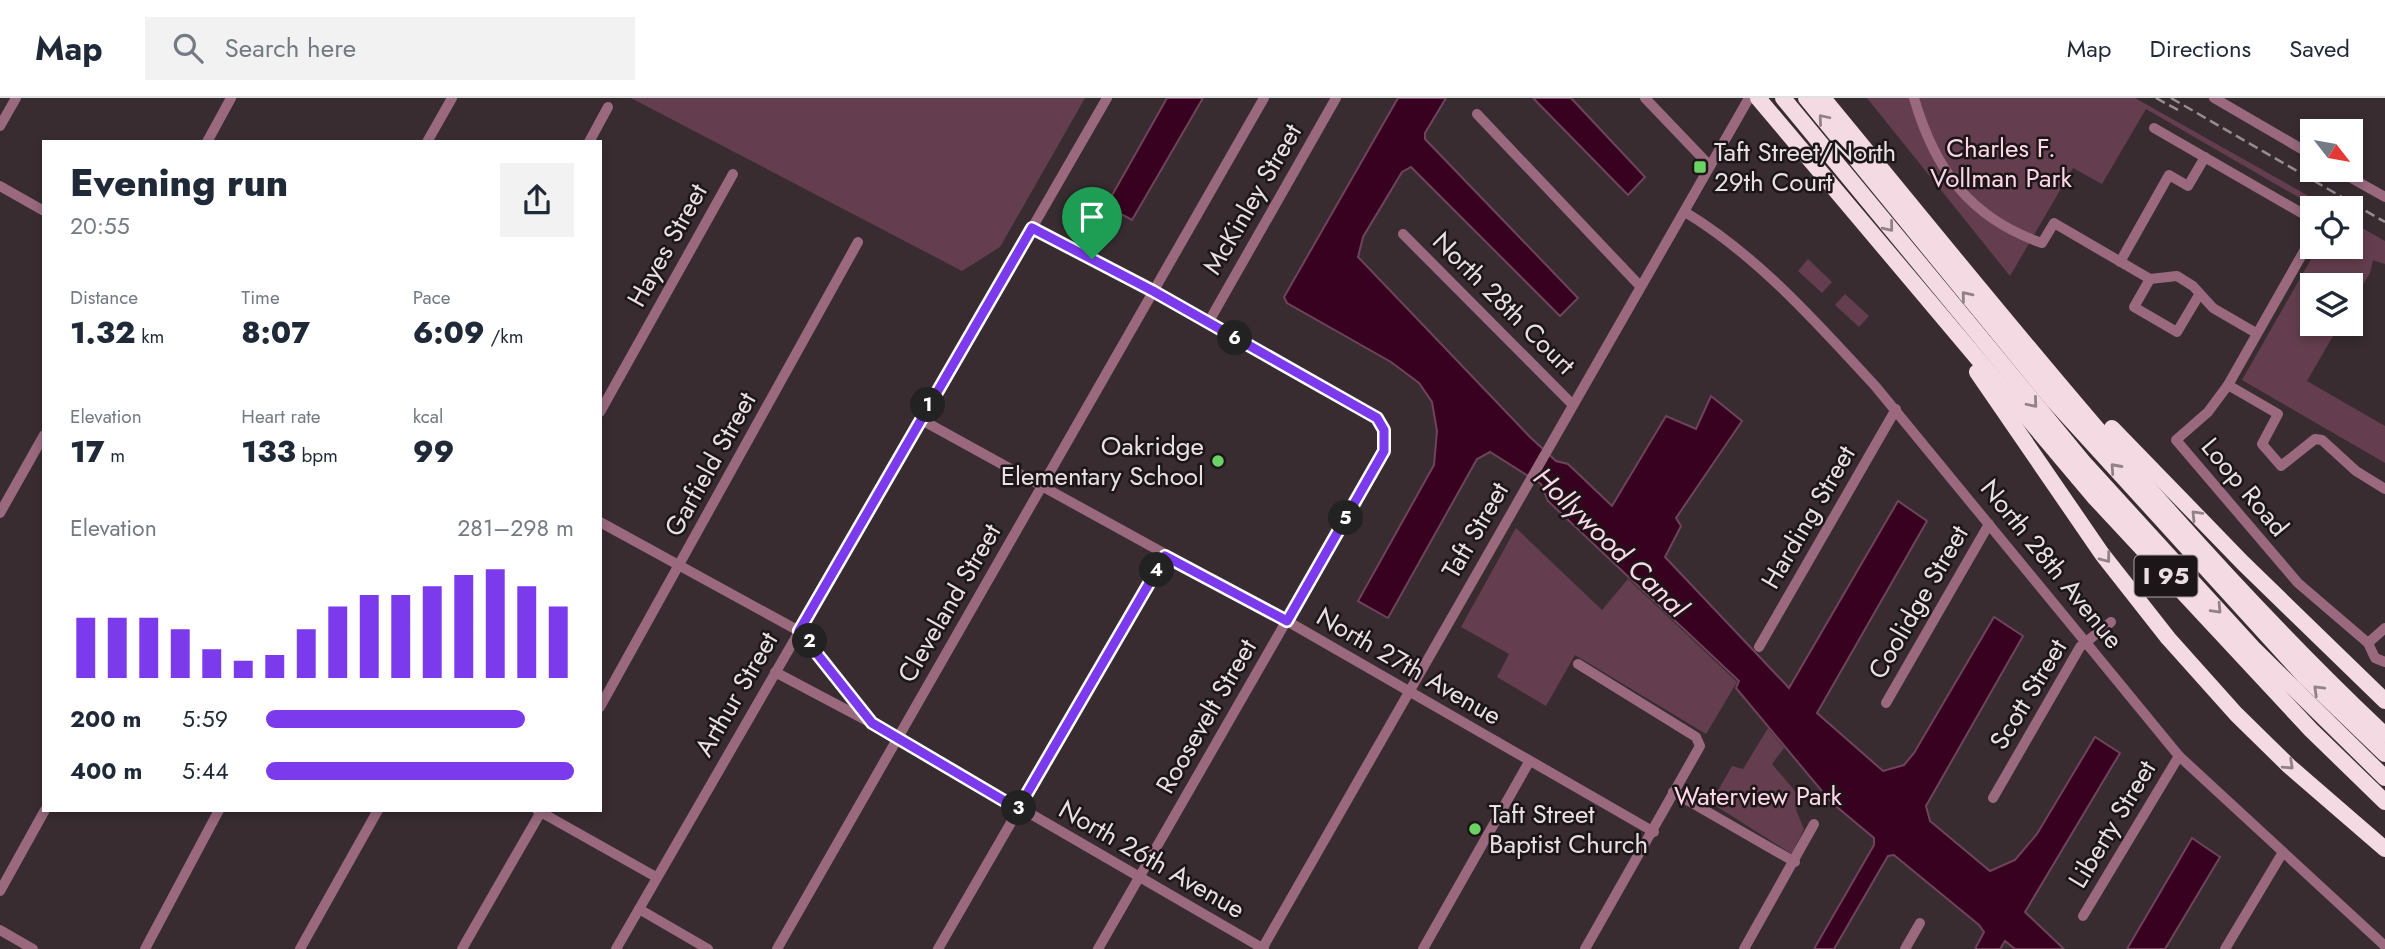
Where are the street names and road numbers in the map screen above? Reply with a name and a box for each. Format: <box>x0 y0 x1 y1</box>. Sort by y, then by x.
street label: McKinley Street <box>1193 116 1311 282</box>
street label: Hayes Street <box>617 176 717 314</box>
street label: North 28th Court <box>1424 223 1585 384</box>
street label: Garfield Street <box>655 384 766 543</box>
street label: Loop Road <box>2192 429 2298 545</box>
street label: Harding Street <box>1752 438 1865 596</box>
street label: North 28th Avenue <box>1972 471 2132 657</box>
street label: Taft Street <box>1432 474 1518 585</box>
street label: Cleveland Street <box>888 516 1010 690</box>
street label: Coolidge Street <box>1859 517 1978 686</box>
road number: I 95 <box>2134 556 2198 597</box>
street label: North 27th Avenue <box>1309 598 1509 734</box>
street label: Arthur Street <box>685 624 787 763</box>
street label: Roosevelt Street <box>1146 631 1266 800</box>
street label: Scott Street <box>1980 631 2076 757</box>
street label: Liberty Street <box>2059 752 2166 895</box>
street label: North 26th Avenue <box>1052 790 1252 928</box>

